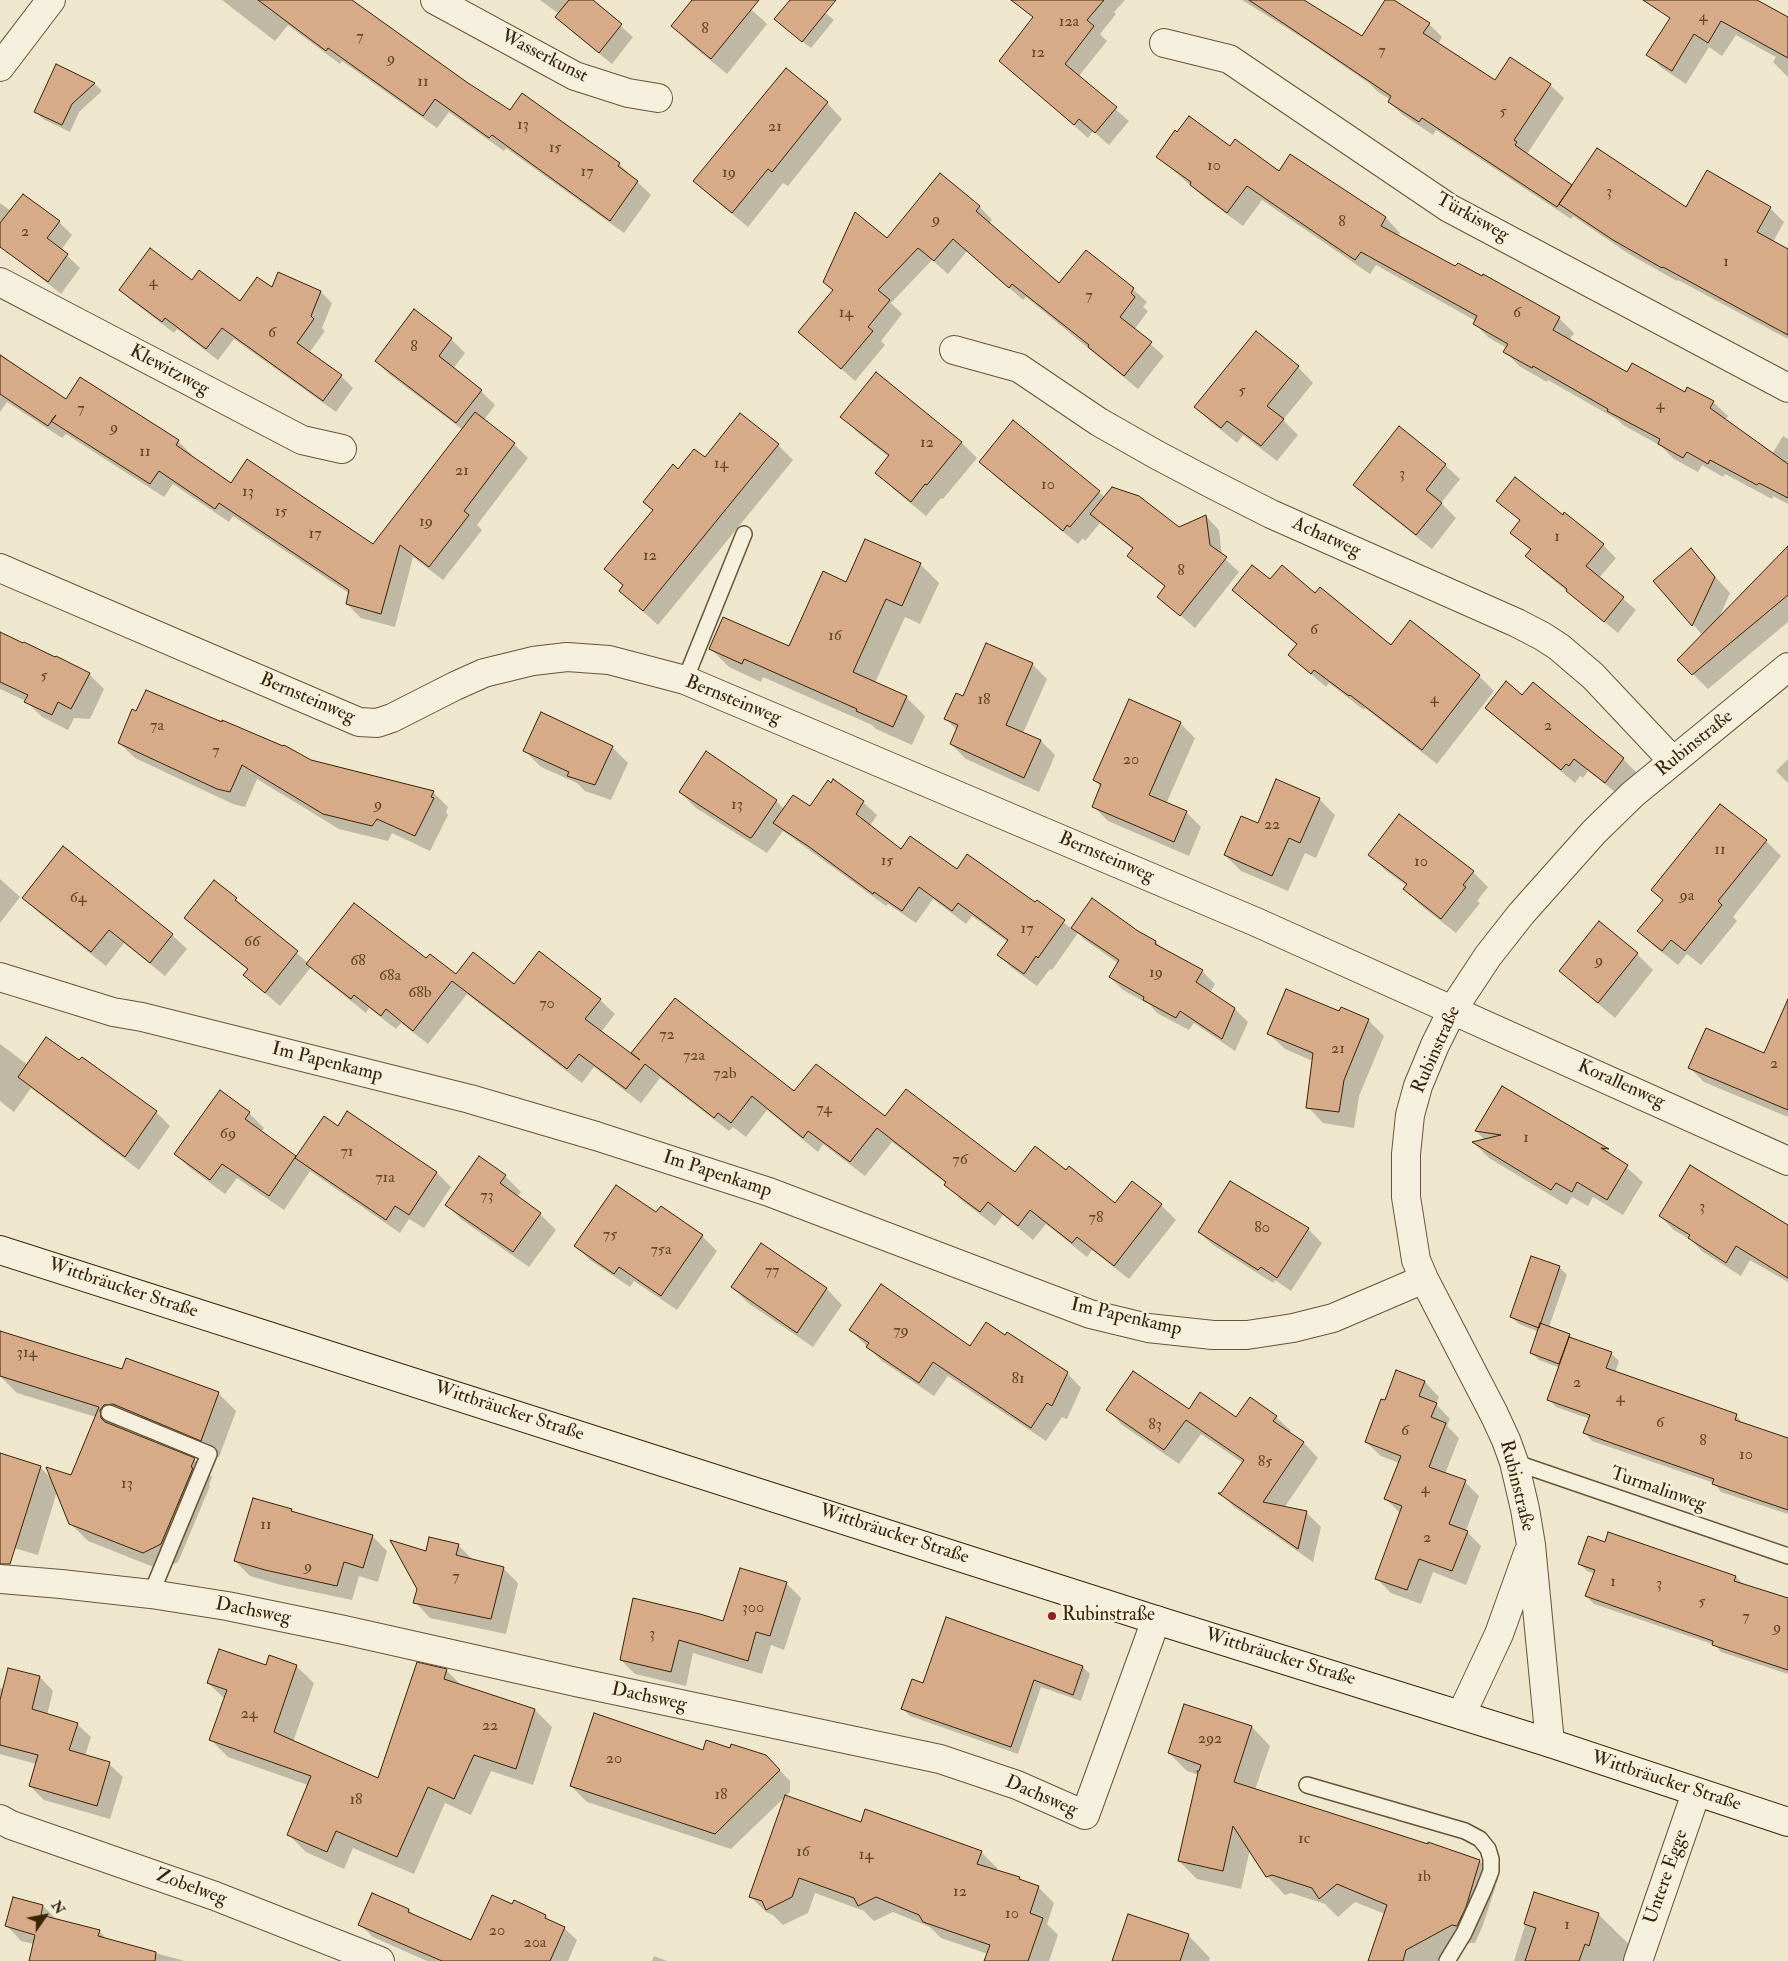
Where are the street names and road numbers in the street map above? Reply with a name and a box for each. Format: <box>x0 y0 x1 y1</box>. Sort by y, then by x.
street label: Wasserkunst <box>497 25 591 89</box>
street label: Türkisweg <box>1431 189 1513 247</box>
street label: Klewitzweg <box>125 341 213 401</box>
street label: Achatweg <box>1288 513 1364 563</box>
street label: Bernsteinweg <box>256 669 358 729</box>
street label: Bernsteinweg <box>682 671 784 731</box>
street label: Rubinstraße <box>1652 706 1738 782</box>
street label: Bernsteinweg <box>1055 828 1157 888</box>
street label: Rubinstraße <box>1408 1003 1466 1097</box>
street label: Im Papenkamp <box>269 1038 385 1088</box>
street label: Korallenweg <box>1574 1056 1668 1114</box>
street label: Im Papenkamp <box>660 1147 774 1203</box>
street label: Wittbräucker Straße <box>45 1254 201 1324</box>
street label: Im Papenkamp <box>1068 1294 1184 1342</box>
street label: Wittbräucker Straße <box>431 1377 587 1447</box>
street label: Rubinstraße <box>1494 1438 1538 1534</box>
street label: Turmalinweg <box>1607 1463 1709 1517</box>
street label: Wittbräucker Straße <box>816 1500 972 1570</box>
street label: Dachsweg <box>213 1594 293 1630</box>
street label: Wittbräucker Straße <box>1202 1624 1358 1692</box>
street label: Dachsweg <box>609 1679 689 1717</box>
street label: Wittbräucker Straße <box>1588 1747 1744 1817</box>
street label: Dachsweg <box>1001 1772 1081 1822</box>
street label: Untere Egge <box>1640 1827 1694 1927</box>
street label: Zobelweg <box>152 1865 230 1911</box>

